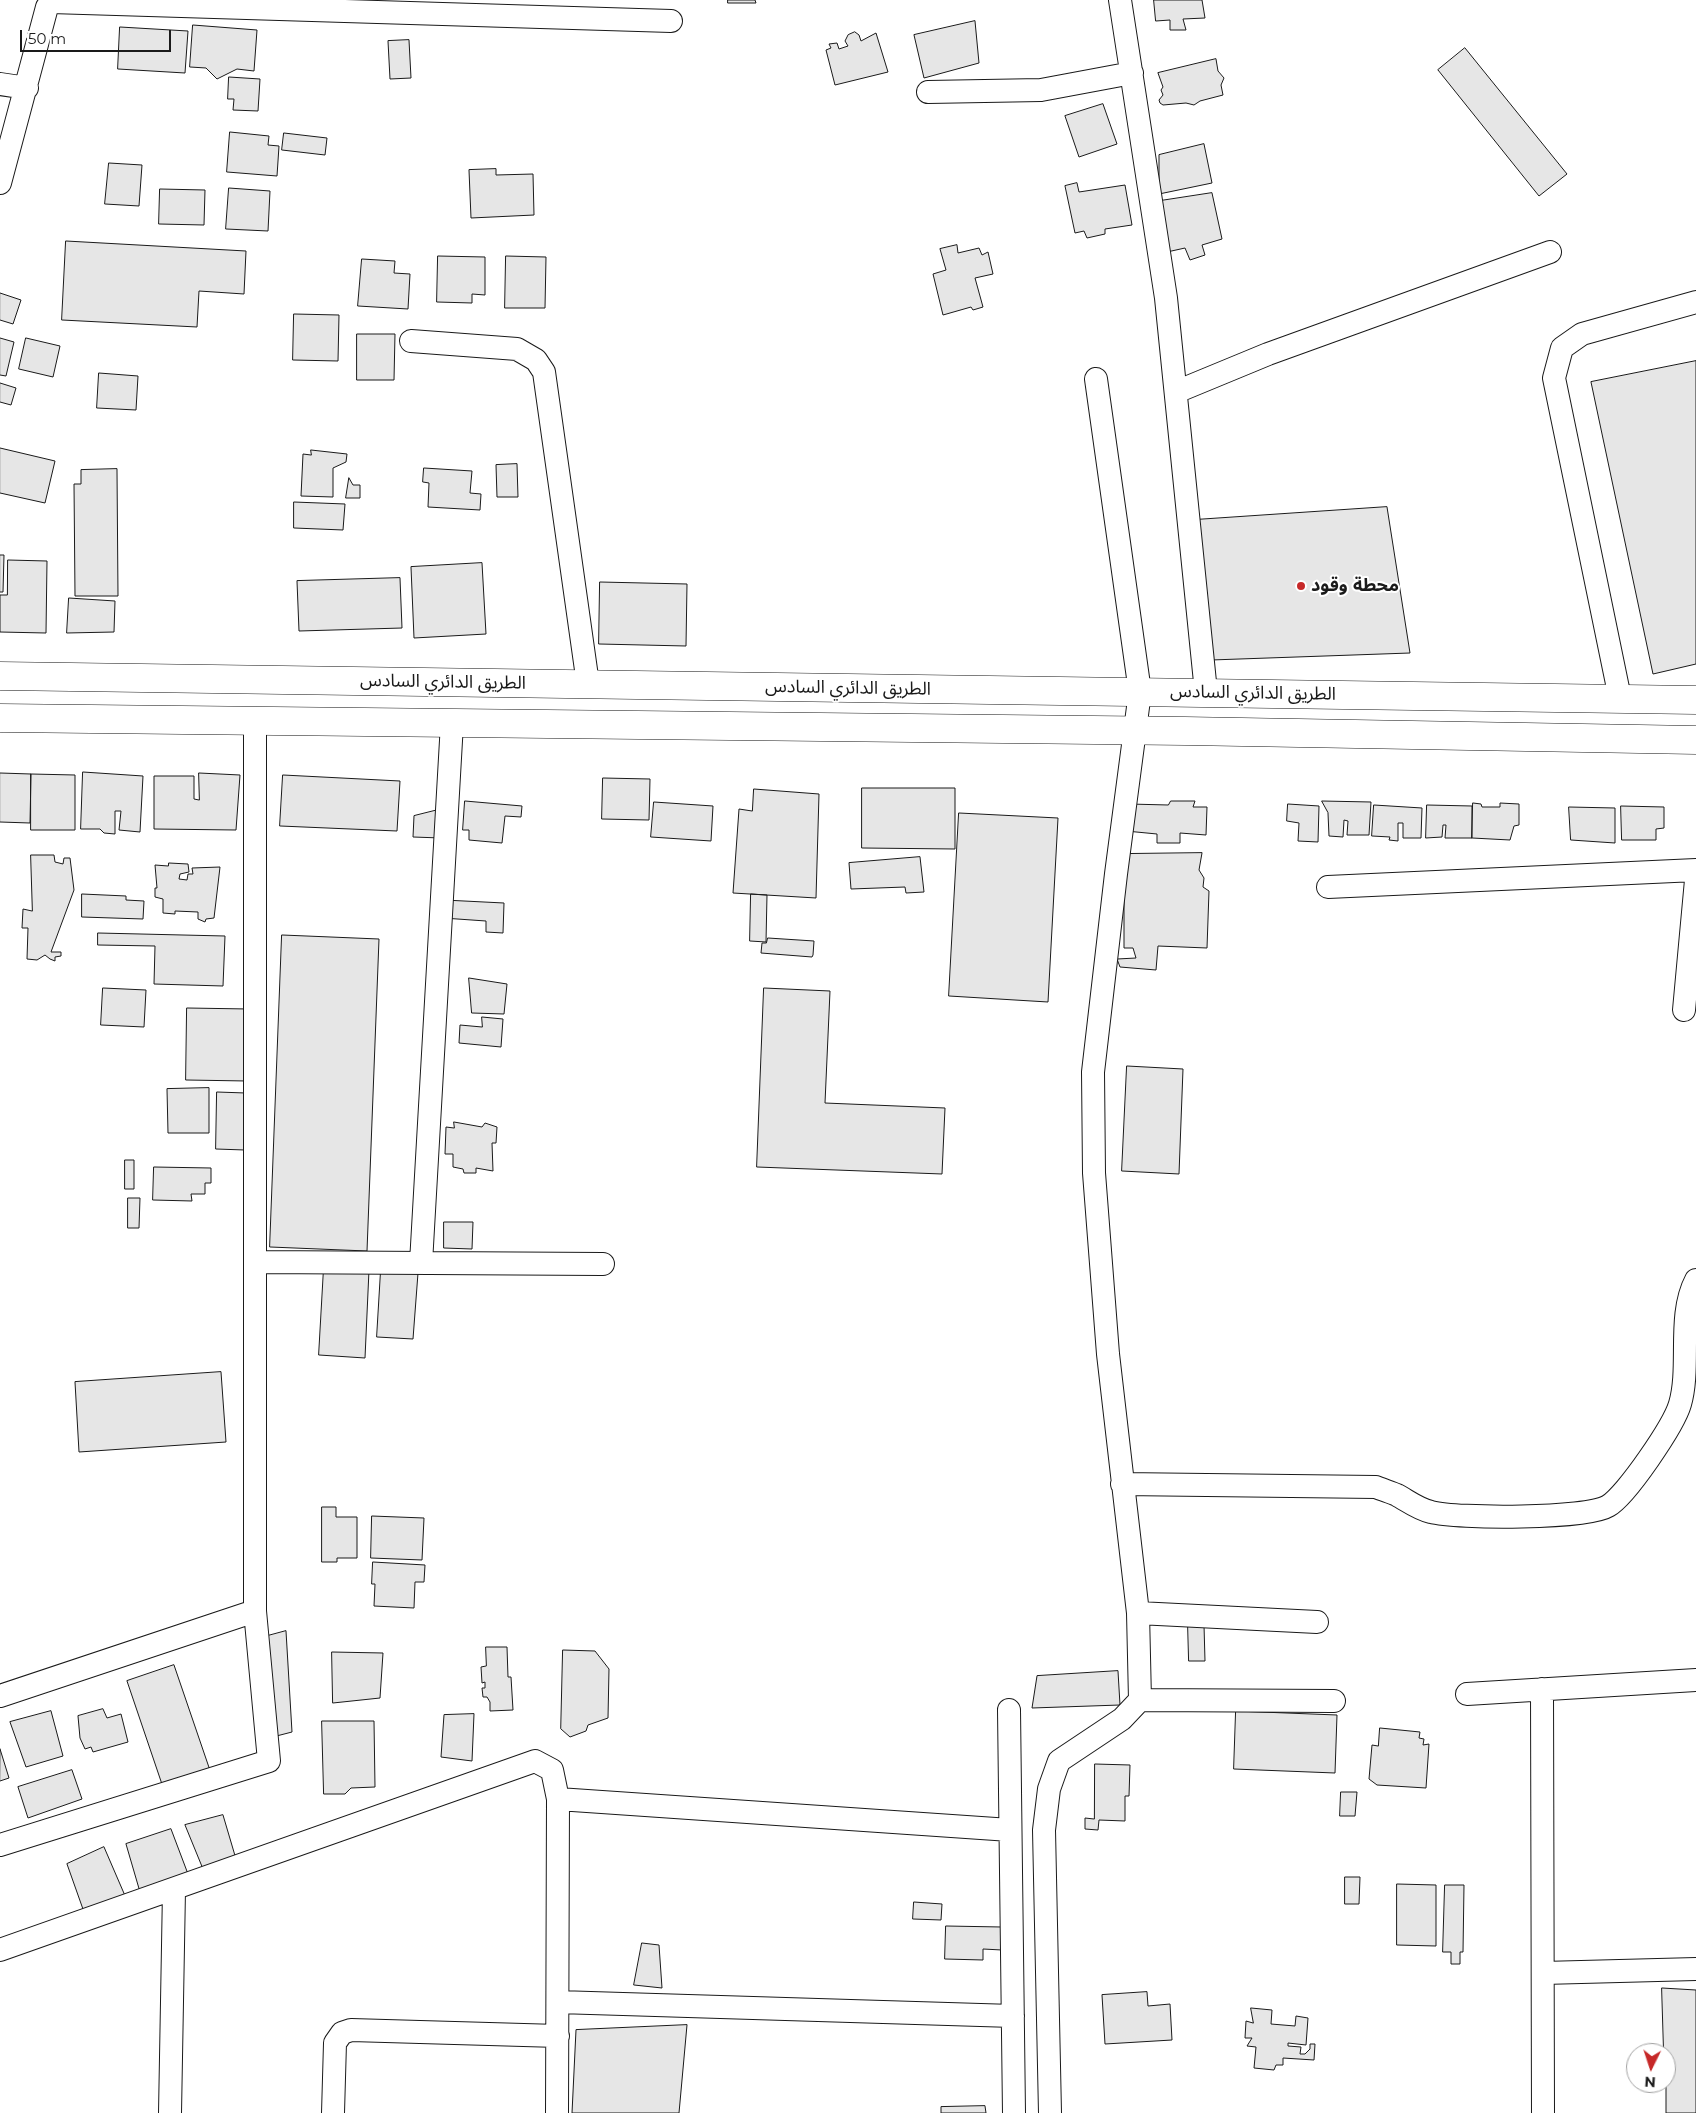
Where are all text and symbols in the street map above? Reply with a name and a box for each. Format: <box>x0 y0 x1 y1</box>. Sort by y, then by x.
scale bar <box>22 20 174 52</box>
text: 50 m <box>28 29 66 48</box>
place label: محطة وقود <box>1311 575 1399 597</box>
marker: محطة وقود <box>1295 580 1307 592</box>
street label: الطريق الدائري السادس <box>360 670 526 694</box>
street label: الطريق الدائري السادس <box>765 676 931 700</box>
street label: الطريق الدائري السادس <box>1170 681 1336 705</box>
north arrow <box>1626 2043 1676 2093</box>
text: N <box>1644 2073 1656 2091</box>

